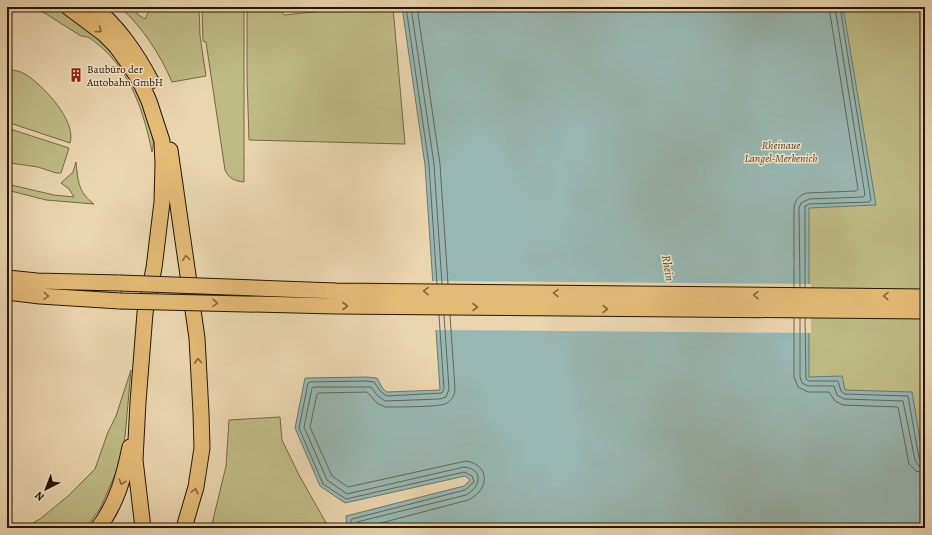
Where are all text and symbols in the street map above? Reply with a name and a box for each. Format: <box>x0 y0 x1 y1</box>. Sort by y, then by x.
one-way arrow <box>95 25 102 33</box>
place label: Baubüro der Autobahn GmbH <box>86 62 163 90</box>
building icon: Baubüro der Autobahn GmbH <box>68 67 84 83</box>
park label: Rheinaue Langel-Merkenich <box>744 138 818 166</box>
water label: Rhein <box>658 254 678 282</box>
one-way arrow <box>181 255 190 261</box>
one-way arrow <box>423 287 429 296</box>
one-way arrow <box>553 289 559 297</box>
one-way arrow <box>753 291 759 299</box>
one-way arrow <box>43 292 49 301</box>
one-way arrow <box>883 292 889 300</box>
one-way arrow <box>212 299 218 307</box>
one-way arrow <box>342 302 348 310</box>
one-way arrow <box>472 303 478 312</box>
one-way arrow <box>602 305 608 313</box>
one-way arrow <box>194 358 203 364</box>
north arrow <box>26 469 66 509</box>
one-way arrow <box>118 478 127 485</box>
one-way arrow <box>190 487 199 494</box>
text: N <box>32 488 48 504</box>

